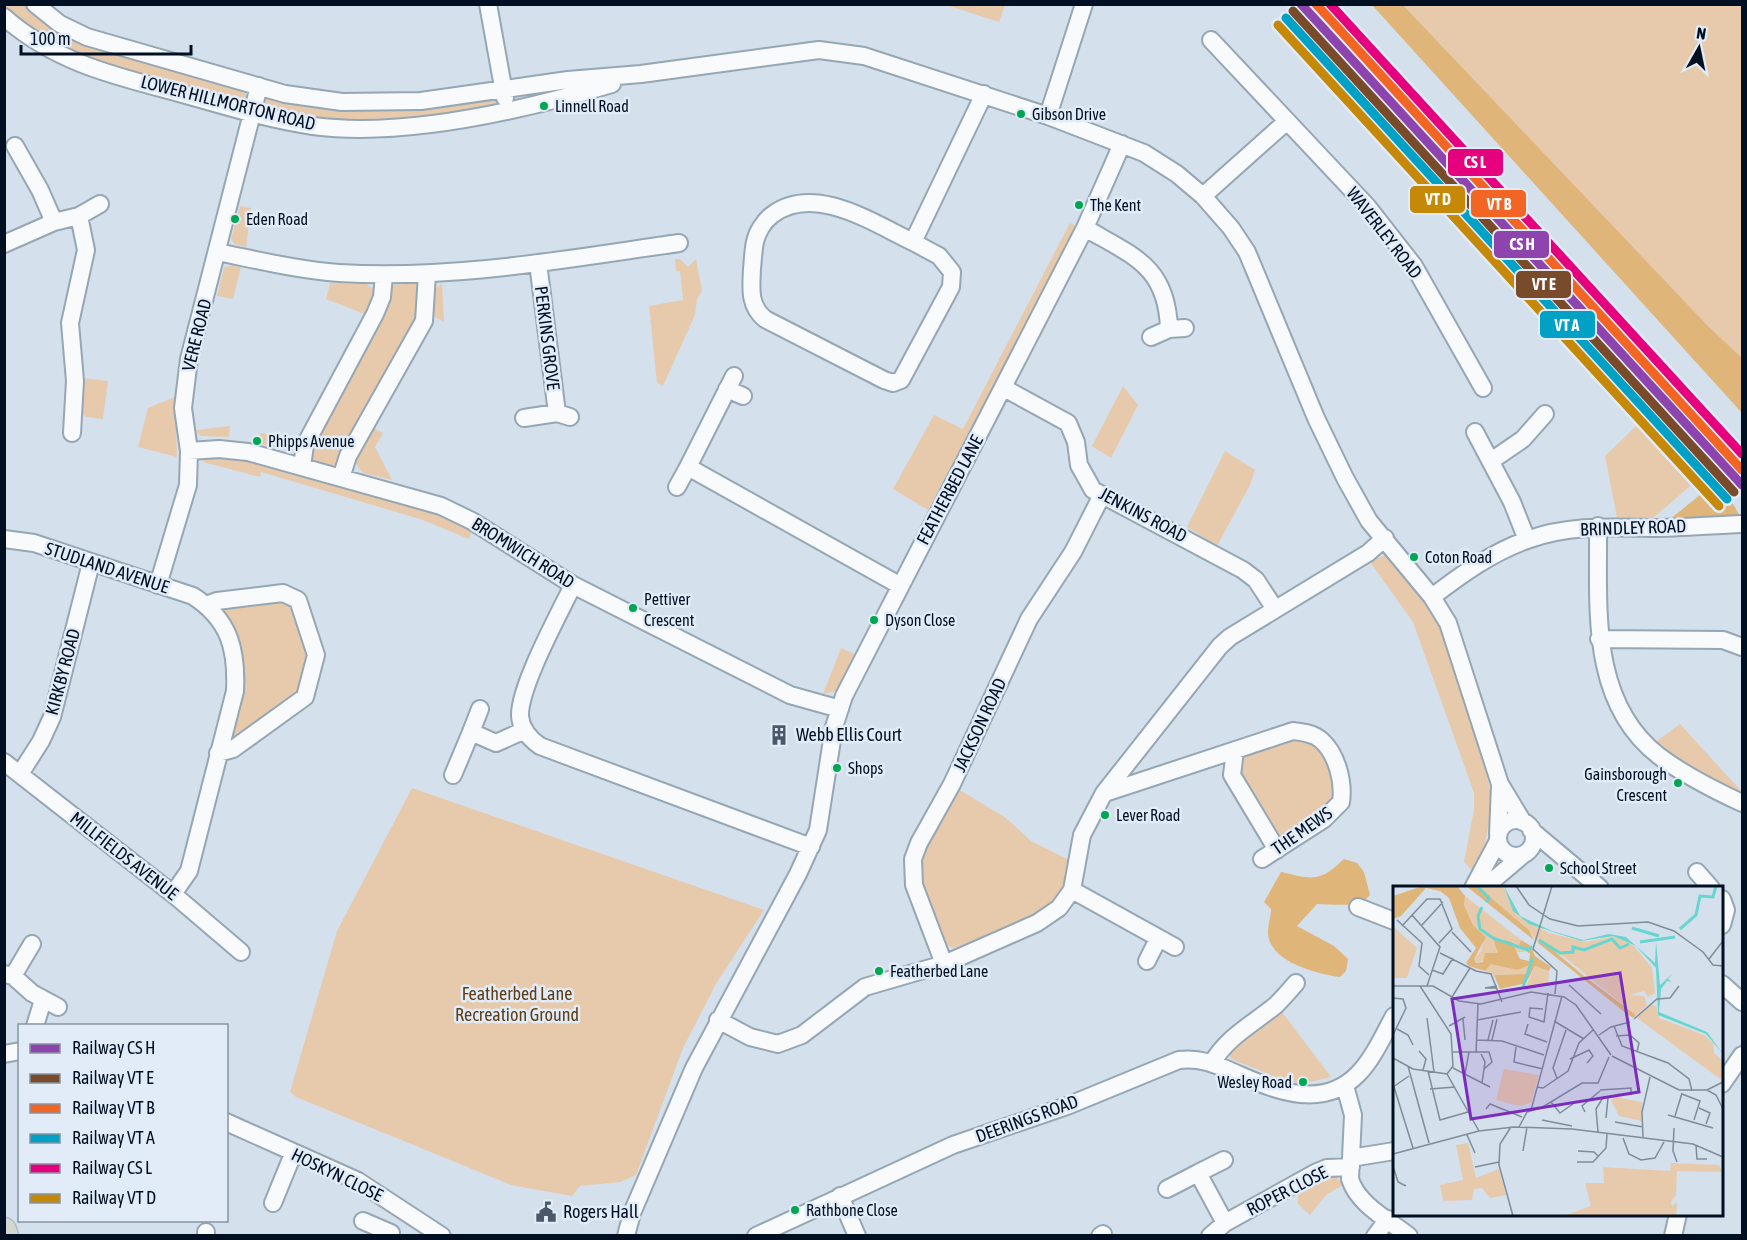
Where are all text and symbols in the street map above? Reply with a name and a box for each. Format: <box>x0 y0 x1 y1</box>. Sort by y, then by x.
scale bar <box>21 18 190 56</box>
north arrow <box>1669 18 1729 78</box>
text: N <box>1695 24 1707 43</box>
text: 100 m <box>30 28 71 49</box>
street label: LOWER HILLMORTON ROAD <box>139 71 318 134</box>
place label: Linnell Road <box>555 97 629 115</box>
marker: Linnell Road <box>538 100 550 112</box>
place label: Gibson Drive <box>1032 105 1106 123</box>
marker: Gibson Drive <box>1015 108 1027 120</box>
line badge: CS L <box>1447 148 1504 177</box>
text: CS L <box>1464 153 1487 171</box>
street label: WAVERLEY ROAD <box>1342 183 1427 282</box>
line badge: VT D <box>1409 185 1466 214</box>
line badge: VT B <box>1470 189 1527 218</box>
text: VT D <box>1424 190 1451 208</box>
text: VT B <box>1486 195 1512 213</box>
place label: The Kent <box>1090 196 1141 214</box>
marker: The Kent <box>1073 199 1085 211</box>
place label: Eden Road <box>246 210 308 228</box>
marker: Eden Road <box>229 213 241 225</box>
line badge: CS H <box>1493 230 1550 259</box>
text: CS H <box>1509 235 1535 253</box>
line badge: VT E <box>1515 270 1572 299</box>
text: VT E <box>1531 275 1556 293</box>
street label: PERKINS GROVE <box>531 285 564 392</box>
street label: VERE ROAD <box>177 297 216 373</box>
line badge: VT A <box>1539 310 1596 339</box>
text: VT A <box>1554 316 1580 334</box>
street label: FEATHERBED LANE <box>912 431 987 548</box>
place label: Phipps Avenue <box>268 432 355 451</box>
marker: Phipps Avenue <box>251 435 263 447</box>
street label: JENKINS ROAD <box>1096 483 1191 546</box>
street label: BROMWICH ROAD <box>468 513 578 592</box>
street label: BRINDLEY ROAD <box>1580 515 1686 540</box>
street label: STUDLAND AVENUE <box>43 538 172 598</box>
place label: Coton Road <box>1425 548 1492 566</box>
marker: Coton Road <box>1408 551 1420 563</box>
place label: Pettiver Crescent <box>644 590 695 629</box>
marker: Pettiver Crescent <box>627 602 639 614</box>
place label: Dyson Close <box>885 611 955 630</box>
marker: Dyson Close <box>868 614 880 626</box>
street label: KIRKBY ROAD <box>41 626 84 717</box>
street label: JACKSON ROAD <box>949 675 1010 775</box>
building icon: Webb Ellis Court <box>767 723 791 747</box>
place label: Webb Ellis Court <box>796 724 902 745</box>
place label: Shops <box>848 759 884 778</box>
marker: Shops <box>831 762 843 774</box>
place label: Gainsborough Crescent <box>1584 765 1667 804</box>
marker: Gainsborough Crescent <box>1672 777 1684 789</box>
street label: THE MEWS <box>1267 802 1336 859</box>
place label: Lever Road <box>1116 806 1180 824</box>
street label: MILLFIELDS AVENUE <box>66 807 183 904</box>
marker: Lever Road <box>1099 809 1111 821</box>
place label: School Street <box>1560 859 1637 877</box>
marker: School Street <box>1543 862 1555 874</box>
inset map <box>1393 886 1723 1216</box>
place label: Featherbed Lane <box>890 962 988 980</box>
marker: Featherbed Lane <box>873 965 885 977</box>
park label: Featherbed Lane Recreation Ground <box>455 983 579 1025</box>
legend <box>18 1024 228 1222</box>
text: Railway CS H <box>72 1037 156 1058</box>
text: Railway VT E <box>72 1067 154 1088</box>
place label: Wesley Road <box>1217 1073 1292 1092</box>
marker: Wesley Road <box>1297 1076 1309 1088</box>
street label: DEERINGS ROAD <box>973 1090 1081 1147</box>
text: Railway VT B <box>72 1097 155 1118</box>
text: Railway VT A <box>72 1127 155 1148</box>
street label: HOSKYN CLOSE <box>288 1143 387 1206</box>
text: Railway CS L <box>72 1157 152 1178</box>
street label: ROPER CLOSE <box>1243 1161 1331 1220</box>
text: Railway VT D <box>72 1187 156 1208</box>
public building icon: Rogers Hall <box>534 1200 558 1224</box>
place label: Rogers Hall <box>563 1201 639 1222</box>
place label: Rathbone Close <box>806 1201 898 1219</box>
marker: Rathbone Close <box>789 1204 801 1216</box>

